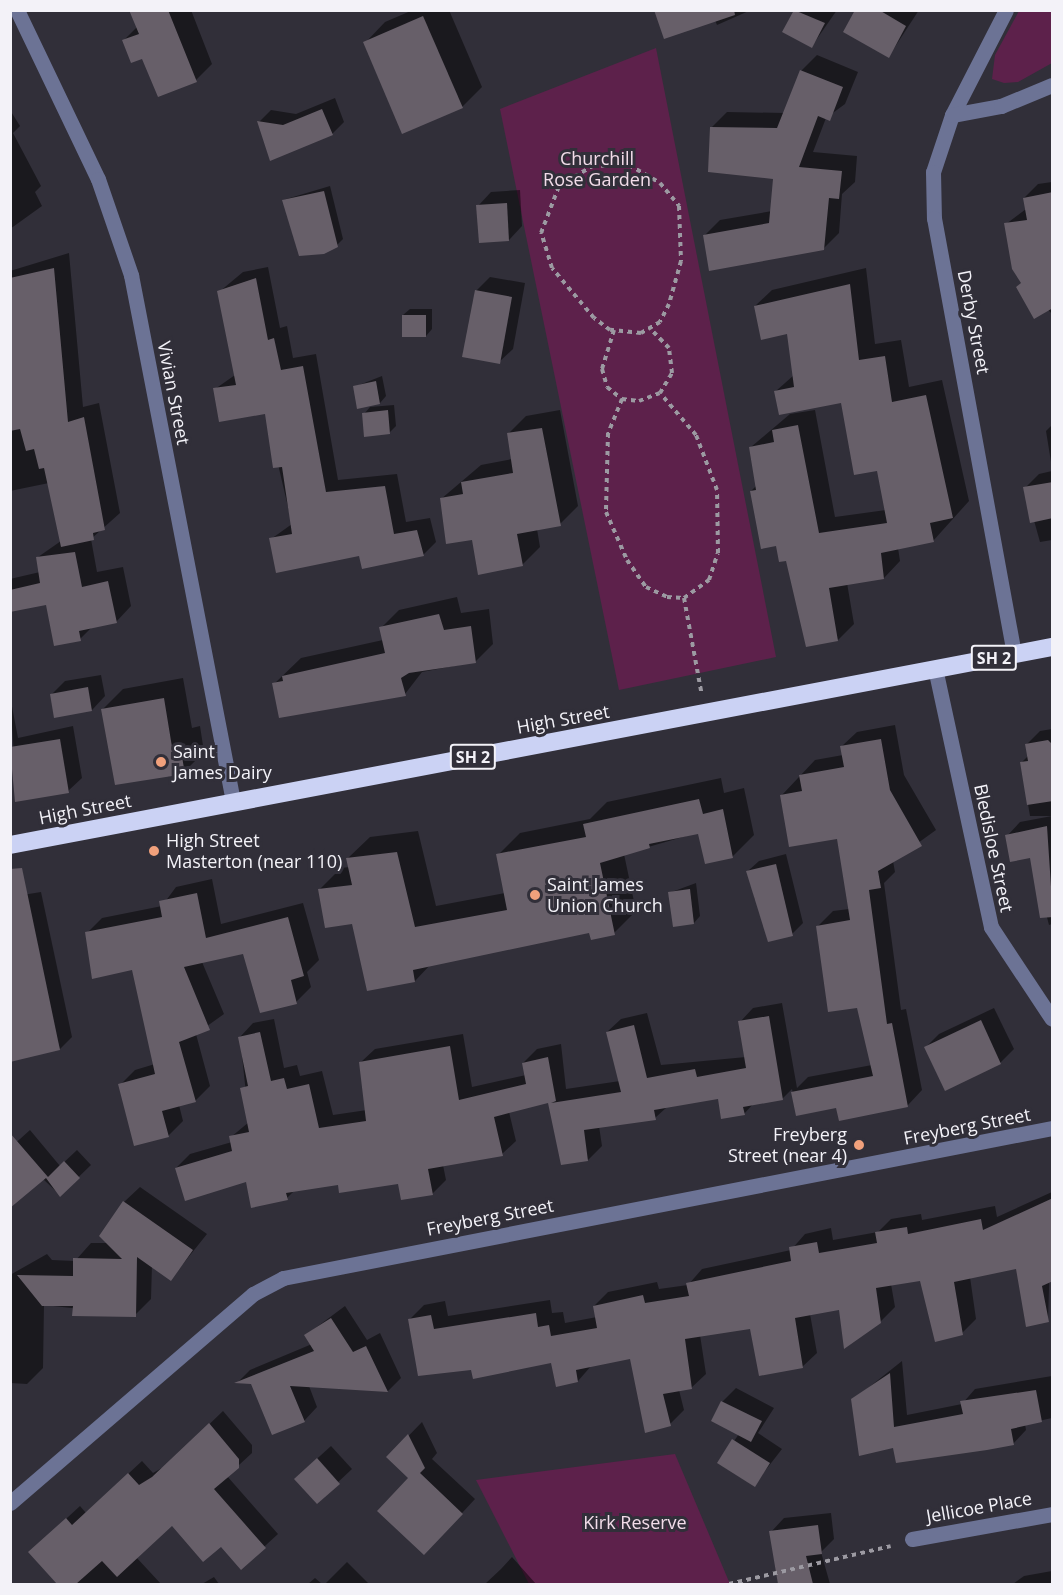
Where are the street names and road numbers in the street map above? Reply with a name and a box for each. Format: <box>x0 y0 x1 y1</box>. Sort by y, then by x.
street label: Derby Street <box>953 268 995 376</box>
street label: Vivian Street <box>153 340 195 446</box>
road number: SH 2 <box>970 645 1018 671</box>
street label: High Street <box>515 700 611 738</box>
road number: SH 2 <box>449 744 497 770</box>
street label: Bledisloe Street <box>970 782 1018 914</box>
street label: High Street <box>37 789 133 829</box>
street label: Freyberg Street <box>902 1103 1032 1149</box>
street label: Freyberg Street <box>425 1194 555 1240</box>
street label: Jellicoe Place <box>924 1487 1034 1527</box>

